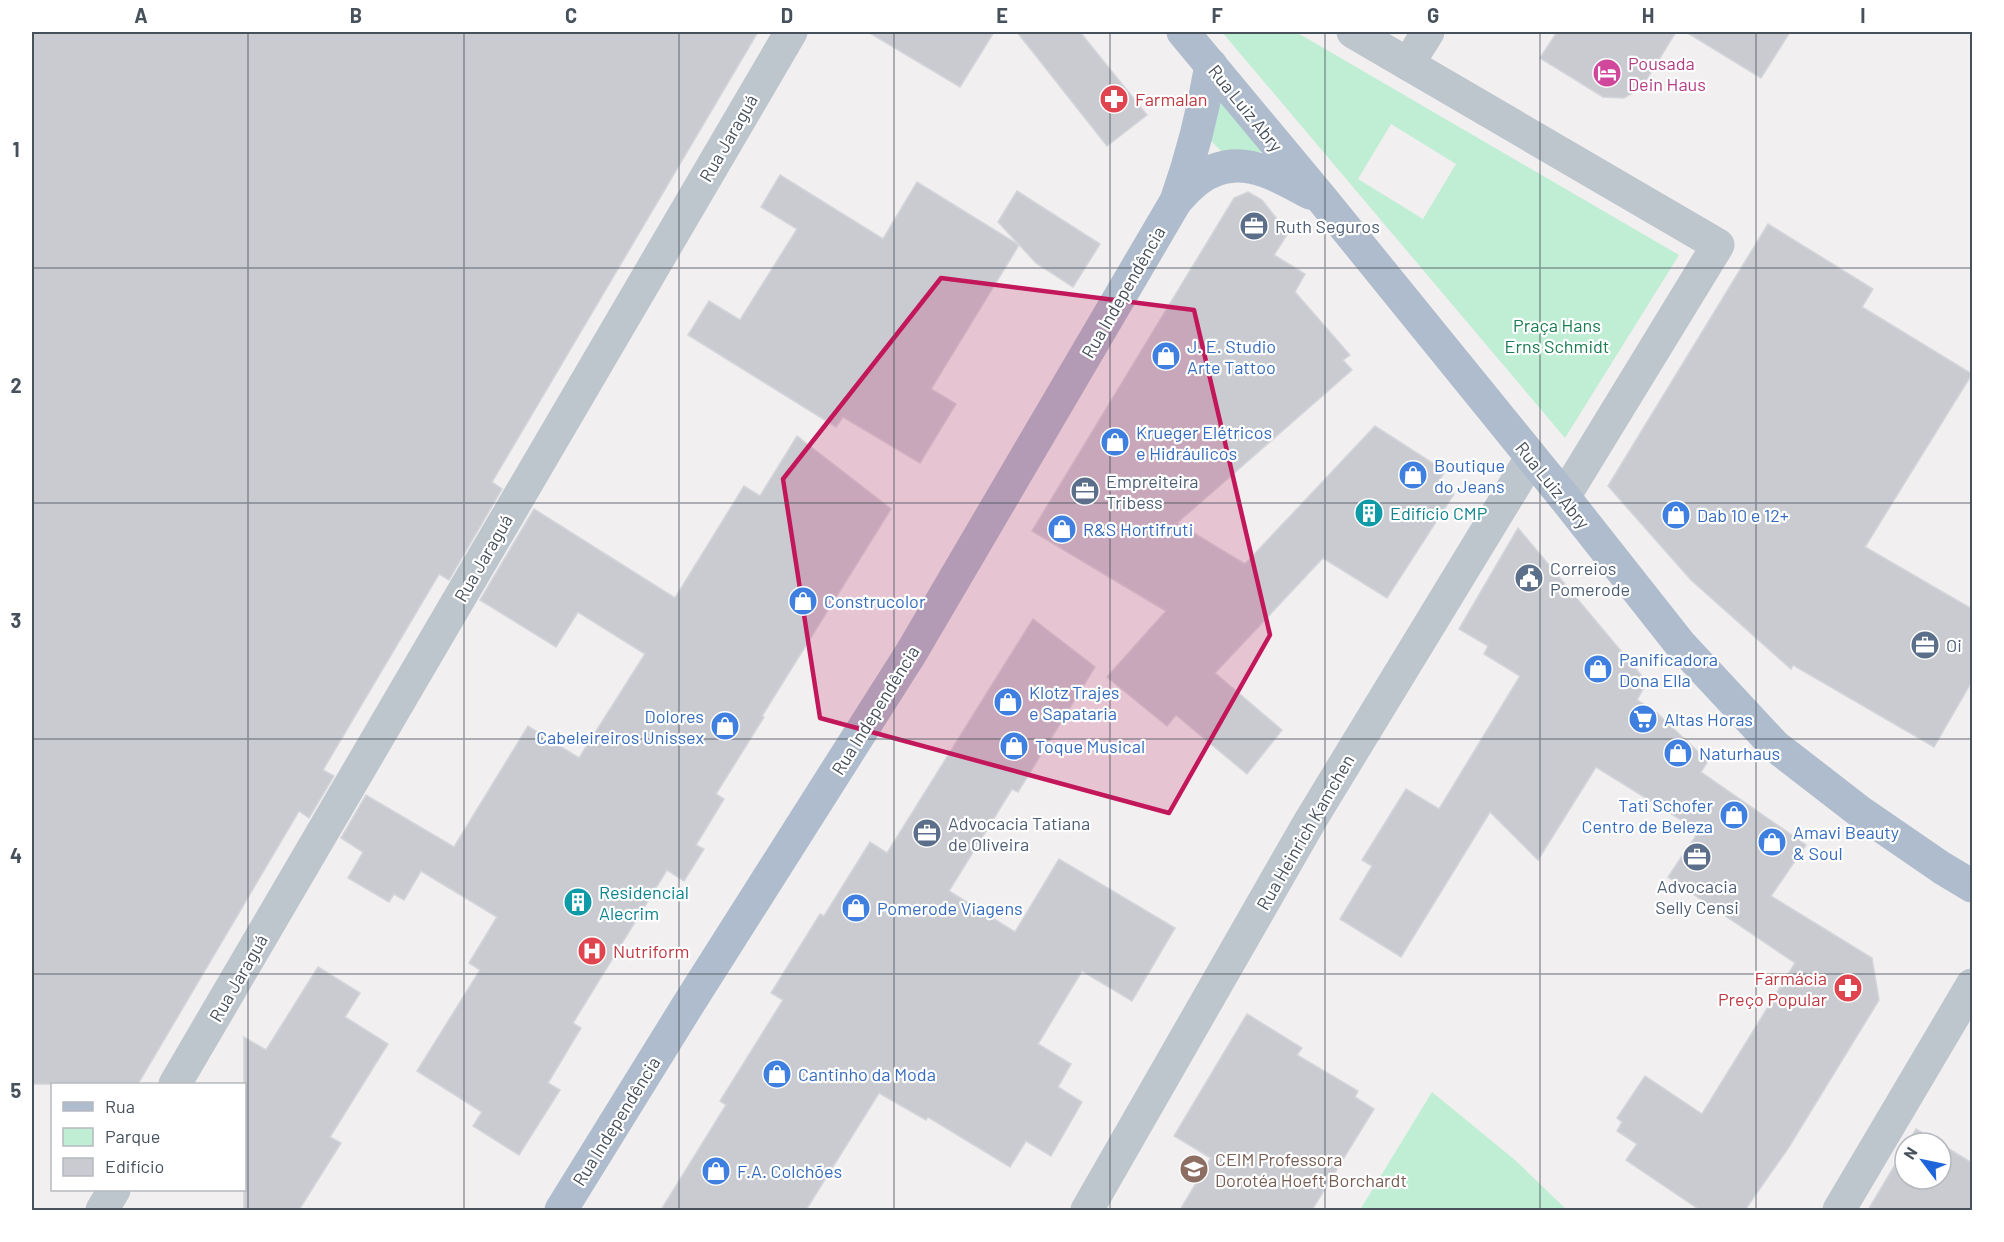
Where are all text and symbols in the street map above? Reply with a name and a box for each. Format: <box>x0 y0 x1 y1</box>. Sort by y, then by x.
text: A <box>134 3 148 27</box>
text: B <box>350 3 362 27</box>
text: C <box>565 3 577 27</box>
text: D <box>781 3 793 27</box>
text: E <box>996 3 1008 27</box>
text: F <box>1211 3 1223 27</box>
text: G <box>1427 3 1439 27</box>
text: H <box>1642 3 1654 27</box>
text: I <box>1860 3 1866 27</box>
place label: Pousada Dein Haus <box>1628 52 1706 95</box>
hotel icon: Pousada Dein Haus <box>1591 57 1623 89</box>
street label: Rua Luiz Abry <box>1204 60 1288 156</box>
pharmacy icon: Farmalan <box>1098 83 1130 115</box>
place label: Farmalan <box>1135 88 1208 110</box>
street label: Rua Jaraguá <box>694 90 762 186</box>
text: 1 <box>12 137 20 161</box>
office icon: Ruth Seguros <box>1238 210 1270 242</box>
place label: Ruth Seguros <box>1275 215 1380 237</box>
street label: Rua Independência <box>1076 222 1170 362</box>
park label: Praça Hans Erns Schmidt <box>1505 314 1609 357</box>
place label: J. E. Studio Arte Tattoo <box>1187 335 1276 378</box>
shop icon: J. E. Studio Arte Tattoo <box>1150 340 1182 372</box>
text: 2 <box>10 373 22 397</box>
place label: Krueger Elétricos e Hidráulicos <box>1136 421 1272 464</box>
shop icon: Krueger Elétricos e Hidráulicos <box>1099 426 1131 458</box>
street label: Rua Luiz Abry <box>1511 437 1595 533</box>
place label: Boutique do Jeans <box>1434 454 1505 497</box>
shop icon: Boutique do Jeans <box>1397 459 1429 491</box>
place label: Empreiteira Tribess <box>1106 470 1199 513</box>
office icon: Empreiteira Tribess <box>1069 475 1101 507</box>
building icon: Edifício CMP <box>1353 497 1385 529</box>
shop icon: Dab 10 e 12+ <box>1660 499 1692 531</box>
place label: Edifício CMP <box>1390 502 1487 524</box>
place label: Dab 10 e 12+ <box>1697 504 1789 526</box>
street label: Rua Jaraguá <box>449 510 517 606</box>
shop icon: R&S Hortifruti <box>1046 513 1078 545</box>
place label: R&S Hortifruti <box>1083 518 1193 540</box>
place label: Correios Pomerode <box>1550 557 1630 600</box>
public building icon: Correios Pomerode <box>1513 562 1545 594</box>
shop icon: Construcolor <box>787 585 819 617</box>
place label: Construcolor <box>824 590 926 612</box>
text: 3 <box>11 608 21 632</box>
office icon: Oi <box>1909 629 1941 661</box>
place label: Oi <box>1946 634 1962 656</box>
street label: Rua Independência <box>826 641 924 779</box>
place label: Panificadora Dona Ella <box>1619 648 1718 691</box>
shop icon: Panificadora Dona Ella <box>1582 653 1614 685</box>
place label: Klotz Trajes e Sapataria <box>1029 681 1120 724</box>
shop icon: Klotz Trajes e Sapataria <box>992 686 1024 718</box>
supermarket icon: Altas Horas <box>1627 703 1659 735</box>
place label: Dolores Cabeleireiros Unissex <box>536 705 704 748</box>
place label: Altas Horas <box>1664 708 1753 730</box>
shop icon: Dolores Cabeleireiros Unissex <box>709 710 741 742</box>
shop icon: Toque Musical <box>998 730 1030 762</box>
place label: Toque Musical <box>1035 735 1145 757</box>
shop icon: Naturhaus <box>1662 737 1694 769</box>
place label: Naturhaus <box>1699 742 1780 764</box>
street label: Rua Heinrich Kamchen <box>1251 750 1359 914</box>
place label: Tati Schofer Centro de Beleza <box>1582 794 1713 837</box>
shop icon: Tati Schofer Centro de Beleza <box>1718 799 1750 831</box>
place label: Advocacia Tatiana de Oliveira <box>948 812 1090 855</box>
office icon: Advocacia Tatiana de Oliveira <box>911 817 943 849</box>
place label: Amavi Beauty & Soul <box>1793 821 1899 864</box>
shop icon: Amavi Beauty & Soul <box>1756 826 1788 858</box>
office icon: Advocacia Selly Censi <box>1681 841 1713 873</box>
text: 4 <box>10 843 22 867</box>
place label: Advocacia Selly Censi <box>1655 875 1739 918</box>
place label: Residencial Alecrim <box>599 881 689 924</box>
building icon: Residencial Alecrim <box>562 886 594 918</box>
shop icon: Pomerode Viagens <box>840 892 872 924</box>
place label: Pomerode Viagens <box>877 897 1023 919</box>
street label: Rua Jaraguá <box>204 930 272 1026</box>
hospital icon: Nutriform <box>576 935 608 967</box>
place label: Nutriform <box>613 940 689 962</box>
place label: Farmácia Preço Popular <box>1718 967 1827 1010</box>
pharmacy icon: Farmácia Preço Popular <box>1832 972 1864 1004</box>
street label: Rua Independência <box>567 1052 665 1190</box>
shop icon: Cantinho da Moda <box>761 1058 793 1090</box>
place label: Cantinho da Moda <box>798 1063 936 1085</box>
text: 5 <box>11 1078 22 1102</box>
legend <box>51 1083 246 1191</box>
text: Rua <box>105 1095 135 1117</box>
text: Parque <box>105 1125 160 1147</box>
north arrow <box>1893 1131 1953 1191</box>
text: N <box>1899 1143 1921 1162</box>
place label: CEIM Professora Dorotéa Hoeft Borchardt <box>1215 1148 1407 1191</box>
school or university icon: CEIM Professora Dorotéa Hoeft Borchardt <box>1178 1153 1210 1185</box>
text: Edifício <box>105 1155 164 1177</box>
shop icon: F.A. Colchões <box>700 1155 732 1187</box>
place label: F.A. Colchões <box>737 1160 842 1182</box>

